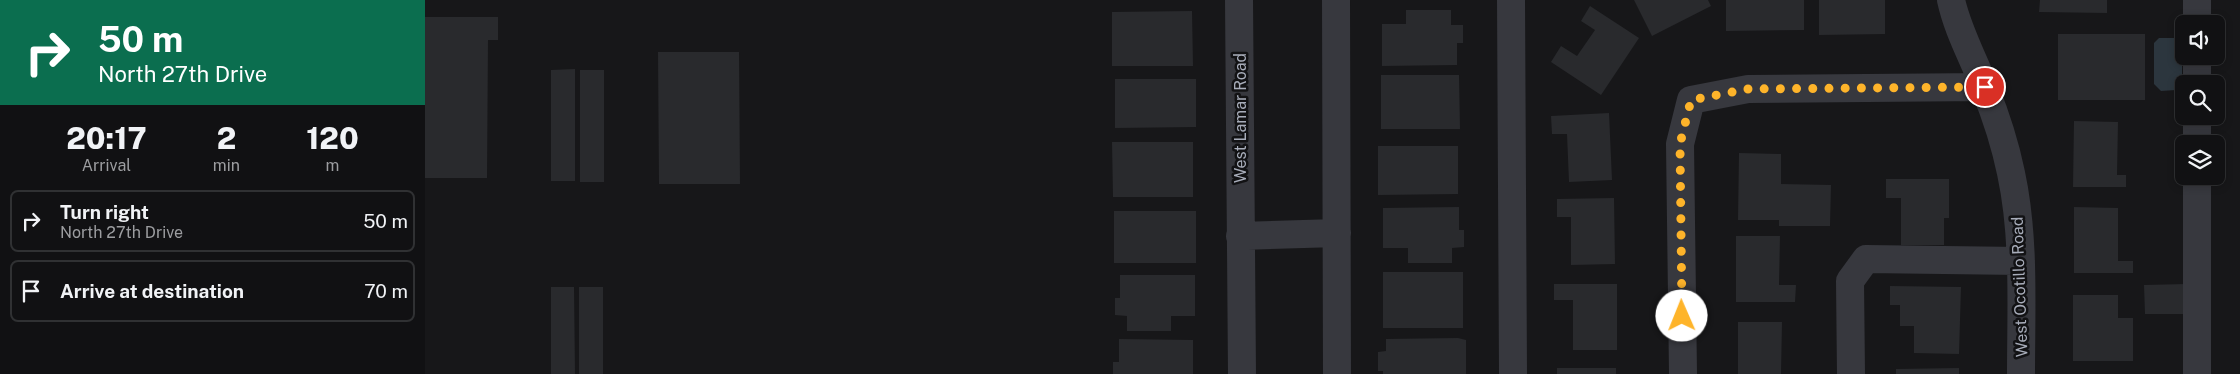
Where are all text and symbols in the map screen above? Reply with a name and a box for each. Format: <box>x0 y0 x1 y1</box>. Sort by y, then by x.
map controls <box>2175 15 2225 185</box>
button: sound <box>2175 15 2225 65</box>
text: 50 m <box>98 19 183 60</box>
icon: right <box>15 20 80 85</box>
street label: West Lamar Road <box>1231 53 1250 183</box>
text: North 27th Drive <box>98 61 267 87</box>
pin <box>1964 66 2006 108</box>
icon: arrive <box>1971 73 1999 101</box>
button: search <box>2175 75 2225 125</box>
text: 20:17 <box>66 120 147 156</box>
text: 2 <box>217 120 236 156</box>
text: 120 <box>306 120 359 156</box>
button: layers <box>2175 135 2225 185</box>
text: Arrival <box>82 156 131 175</box>
text: min <box>213 156 240 175</box>
text: m <box>326 156 339 175</box>
text: Turn right <box>60 201 149 223</box>
icon: right <box>17 207 45 235</box>
text: 50 m <box>363 210 408 232</box>
street label: West Ocotillo Road <box>2008 216 2031 358</box>
text: North 27th Drive <box>60 223 183 242</box>
icon: arrive <box>17 277 45 305</box>
text: Arrive at destination <box>60 280 244 302</box>
text: 70 m <box>364 280 408 302</box>
position arrow <box>1655 289 1707 341</box>

